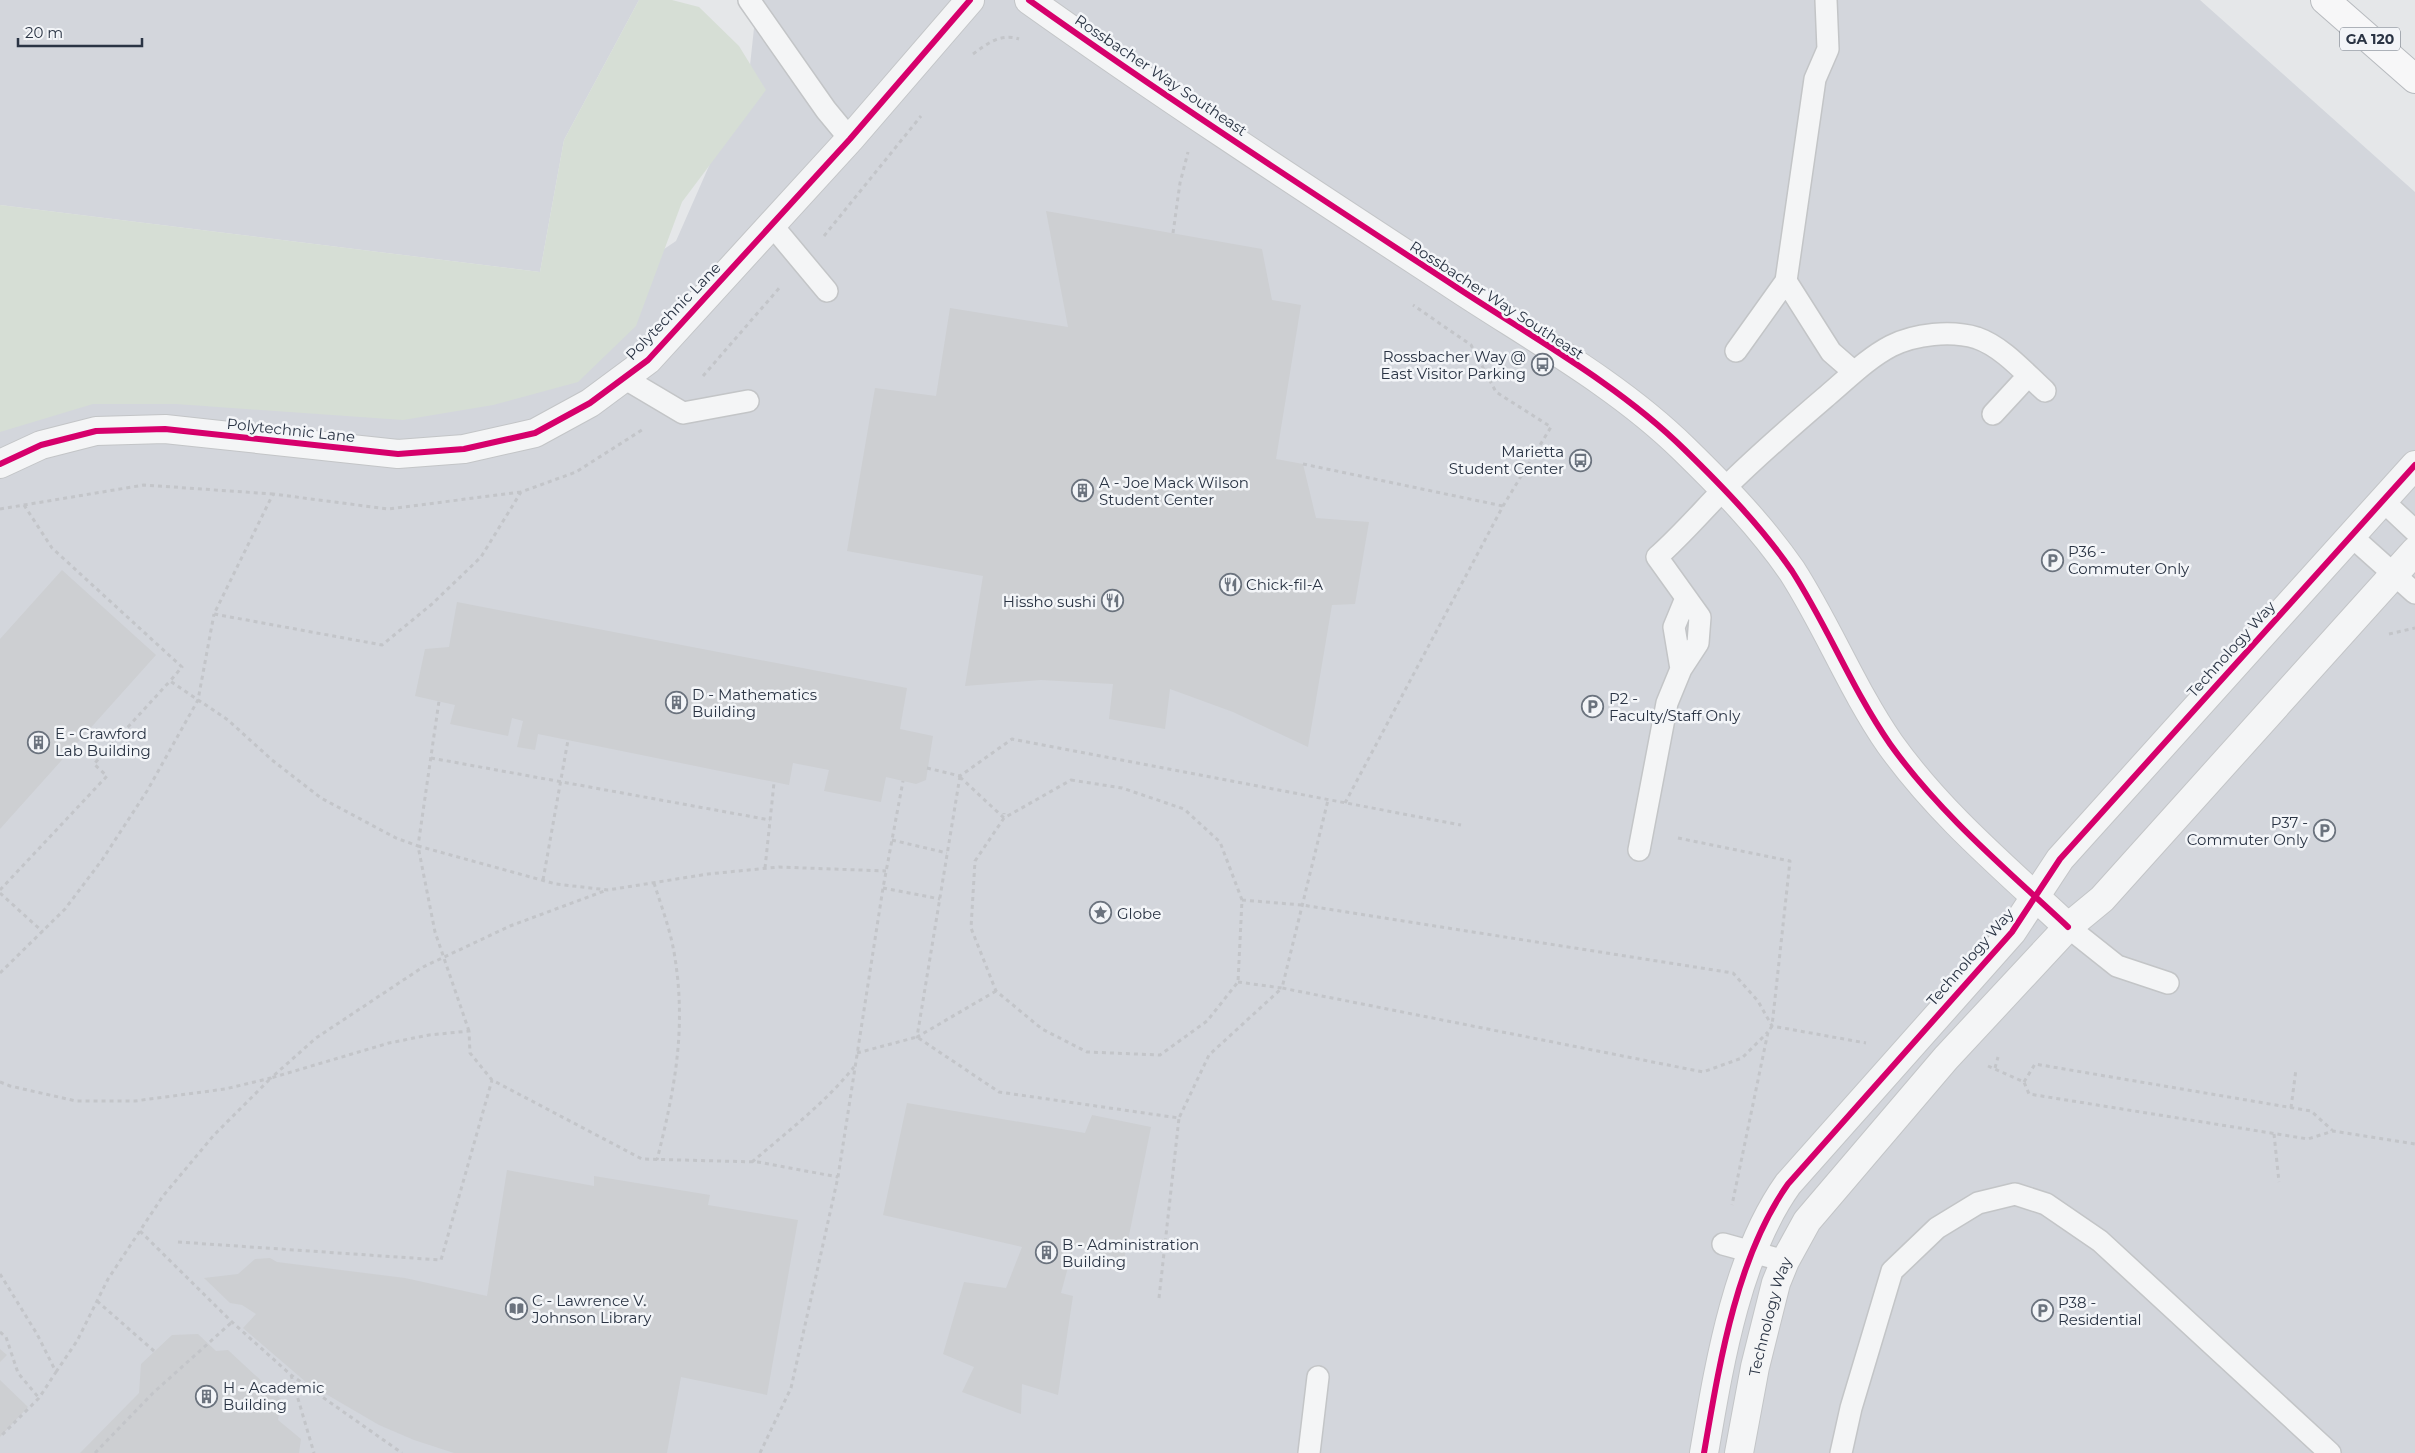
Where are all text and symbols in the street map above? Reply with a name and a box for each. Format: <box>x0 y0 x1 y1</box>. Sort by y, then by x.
street label: Rossbacher Way Southeast <box>1071 10 1251 140</box>
scale bar <box>18 15 141 47</box>
text: 20 m <box>25 23 63 42</box>
road number: GA 120 <box>2340 28 2400 50</box>
street label: Rossbacher Way Southeast <box>1406 237 1588 363</box>
street label: Polytechnic Lane <box>621 258 725 364</box>
place label: Rossbacher Way @ East Visitor Parking <box>1381 347 1526 383</box>
bus stop icon: Rossbacher Way @ East Visitor Parking <box>1530 353 1554 377</box>
street label: Polytechnic Lane <box>226 414 356 446</box>
place label: Marietta Student Center <box>1449 442 1564 478</box>
bus stop icon: Marietta Student Center <box>1568 448 1592 472</box>
place label: A - Joe Mack Wilson Student Center <box>1099 473 1249 509</box>
building icon: A - Joe Mack Wilson Student Center <box>1071 479 1095 503</box>
place label: P36 - Commuter Only <box>2068 542 2190 578</box>
parking icon: P36 - Commuter Only <box>2040 548 2064 572</box>
restaurant icon: Chick-fil-A <box>1218 572 1242 596</box>
place label: Chick-fil-A <box>1246 575 1323 594</box>
restaurant icon: Hissho sushi <box>1100 589 1124 613</box>
place label: Hissho sushi <box>1003 592 1096 611</box>
street label: Technology Way <box>2183 596 2280 701</box>
place label: D - Mathematics Building <box>692 685 817 721</box>
place label: P2 - Faculty/Staff Only <box>1609 689 1741 725</box>
building icon: D - Mathematics Building <box>664 691 688 715</box>
parking icon: P2 - Faculty/Staff Only <box>1581 695 1605 719</box>
place label: E - Crawford Lab Building <box>55 724 151 760</box>
building icon: E - Crawford Lab Building <box>27 730 51 754</box>
place label: P37 - Commuter Only <box>2187 813 2309 849</box>
parking icon: P37 - Commuter Only <box>2312 819 2336 843</box>
place icon: Globe <box>1089 901 1113 925</box>
place label: Globe <box>1117 904 1161 923</box>
street label: Technology Way <box>1922 904 2018 1010</box>
place label: B - Administration Building <box>1062 1235 1199 1271</box>
building icon: B - Administration Building <box>1034 1241 1058 1265</box>
street label: Technology Way <box>1744 1253 1796 1378</box>
place label: C - Lawrence V. Johnson Library <box>531 1291 652 1327</box>
place label: P38 - Residential <box>2058 1293 2142 1329</box>
library icon: C - Lawrence V. Johnson Library <box>504 1297 528 1321</box>
parking icon: P38 - Residential <box>2030 1299 2054 1323</box>
place label: H - Academic Building <box>223 1378 324 1414</box>
building icon: H - Academic Building <box>195 1384 219 1408</box>

